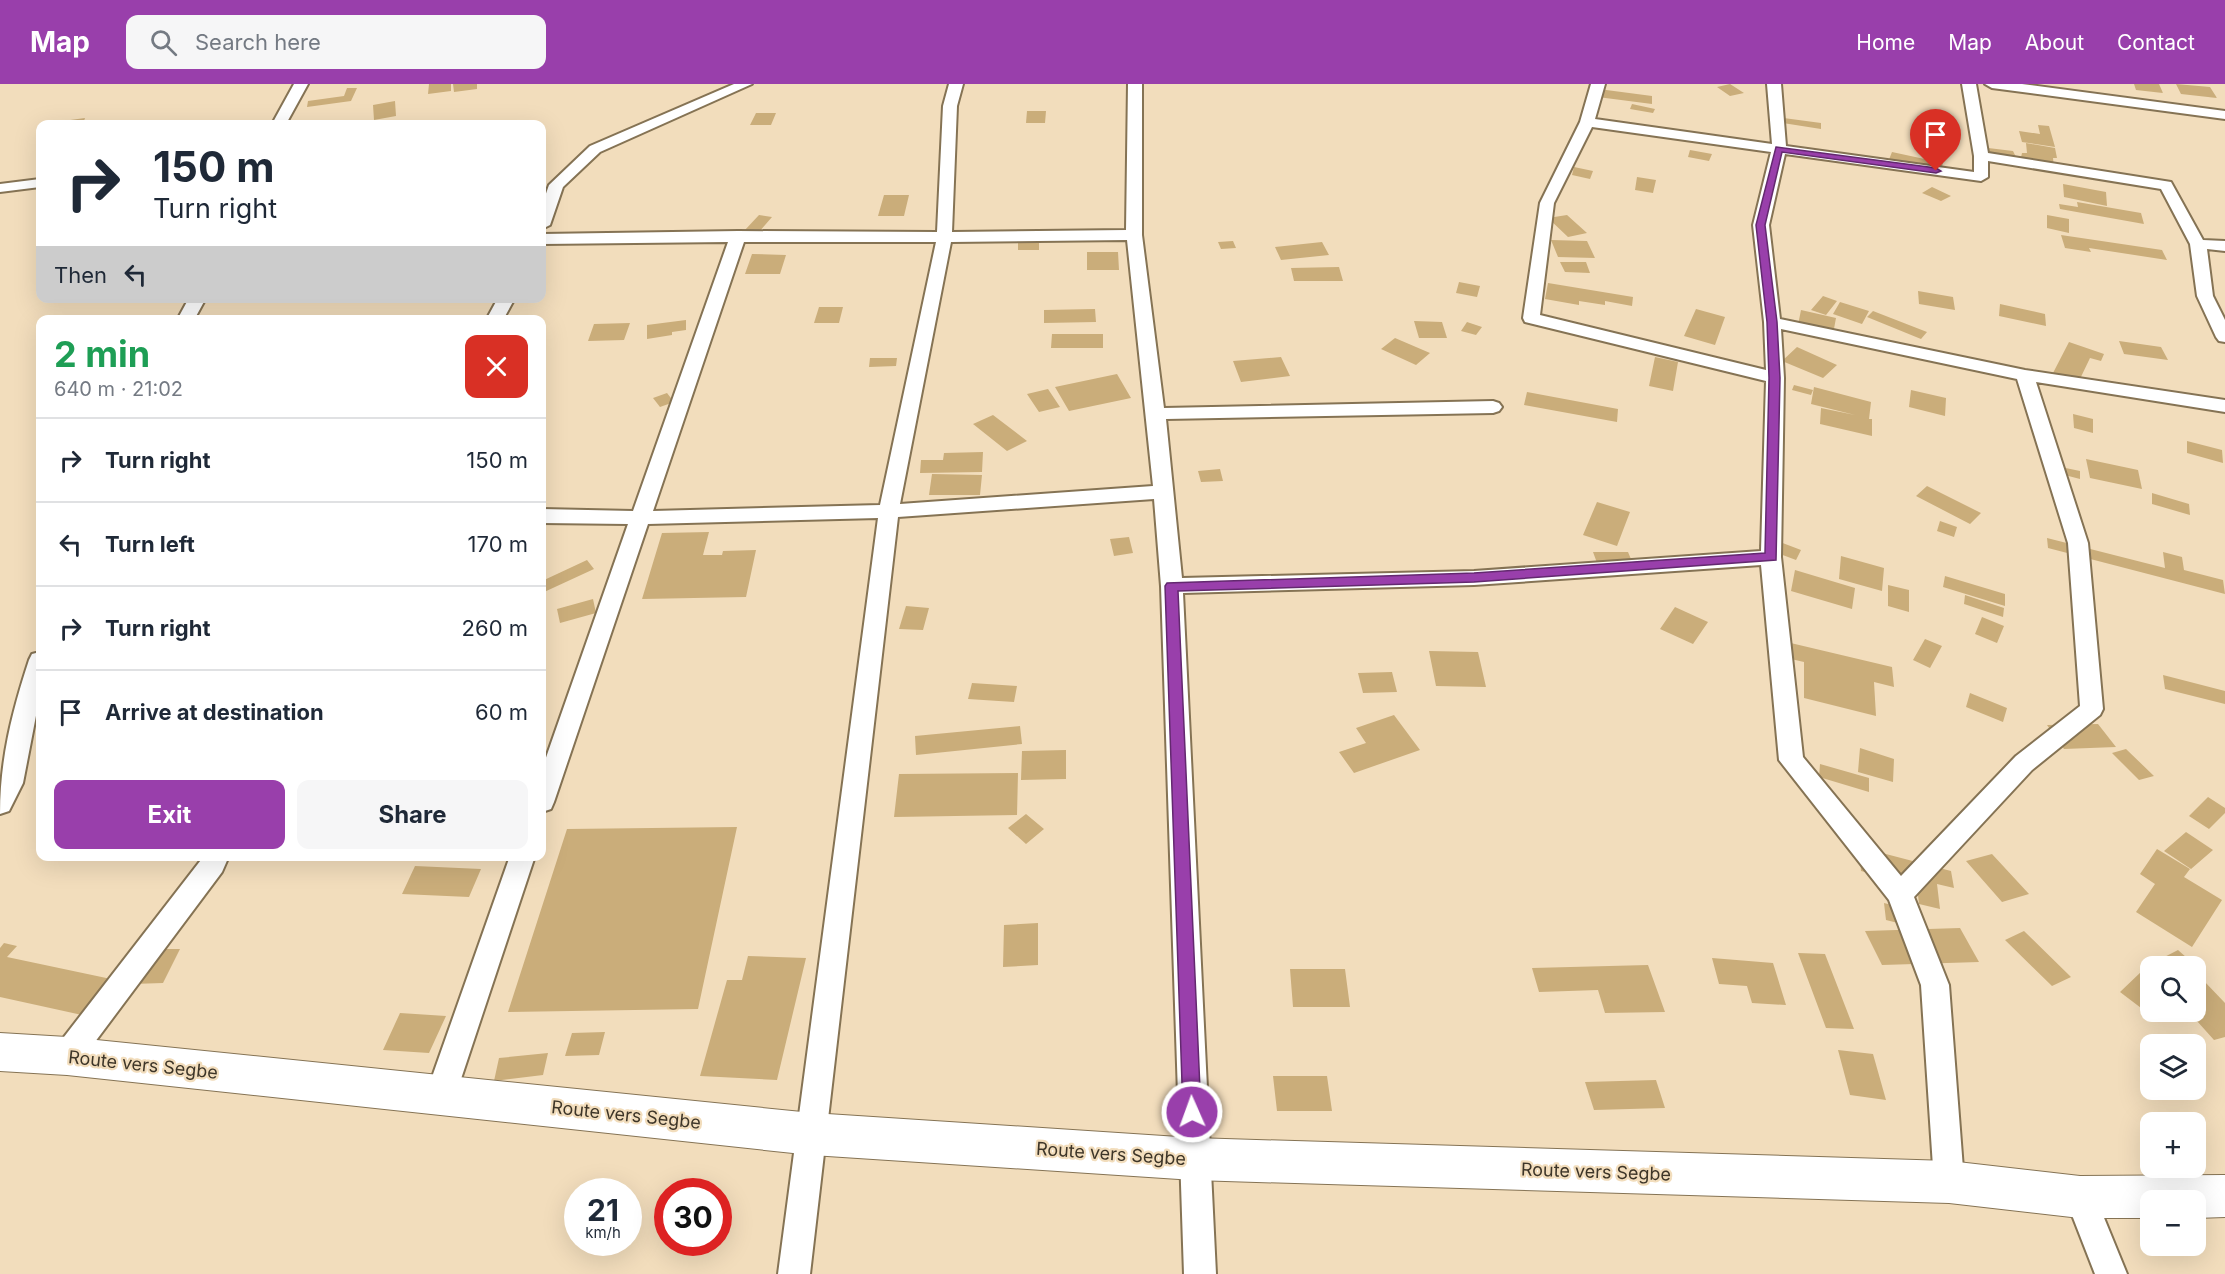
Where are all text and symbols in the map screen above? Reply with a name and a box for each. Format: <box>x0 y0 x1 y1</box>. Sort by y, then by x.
search box <box>126 15 546 69</box>
text: Map <box>30 25 90 59</box>
icon: search <box>147 26 180 59</box>
text: Search here <box>195 29 321 55</box>
text: Home <box>1856 30 1915 55</box>
text: Map <box>1948 30 1992 55</box>
text: About <box>2025 30 2084 55</box>
text: Contact <box>2117 30 2195 55</box>
pin <box>1910 109 1961 171</box>
icon: arrive <box>1919 118 1952 151</box>
text: 150 m <box>153 141 275 192</box>
icon: right <box>54 144 132 222</box>
text: Turn right <box>153 192 277 225</box>
icon: left <box>119 258 152 291</box>
text: Then <box>54 262 107 288</box>
text: 2 min <box>54 332 150 376</box>
button: close <box>465 335 528 398</box>
text: 640 m · 21:02 <box>54 377 183 401</box>
icon: right <box>54 444 87 477</box>
text: Turn right <box>105 447 211 473</box>
text: 150 m <box>466 447 528 473</box>
icon: left <box>54 528 87 561</box>
text: Turn left <box>105 531 195 557</box>
text: 170 m <box>468 531 528 557</box>
icon: right <box>54 612 87 645</box>
text: Turn right <box>105 615 211 641</box>
text: 260 m <box>462 615 528 641</box>
icon: arrive <box>54 696 87 729</box>
text: Arrive at destination <box>105 699 324 725</box>
text: 60 m <box>475 699 528 725</box>
button: Exit <box>54 780 285 849</box>
button: Share <box>297 780 528 849</box>
map controls <box>2140 956 2206 1256</box>
button: search <box>2140 956 2206 1022</box>
button: layers <box>2140 1034 2206 1100</box>
street label: Route vers Segbe <box>67 1046 219 1083</box>
position arrow <box>1160 1080 1224 1144</box>
street label: Route vers Segbe <box>550 1096 702 1133</box>
button: + <box>2140 1112 2206 1178</box>
street label: Route vers Segbe <box>1035 1138 1187 1169</box>
street label: Route vers Segbe <box>1521 1158 1671 1185</box>
speed limit sign: 30 <box>654 1178 732 1256</box>
button: − <box>2140 1190 2206 1256</box>
text: 21 <box>587 1192 619 1228</box>
text: km/h <box>585 1223 621 1242</box>

